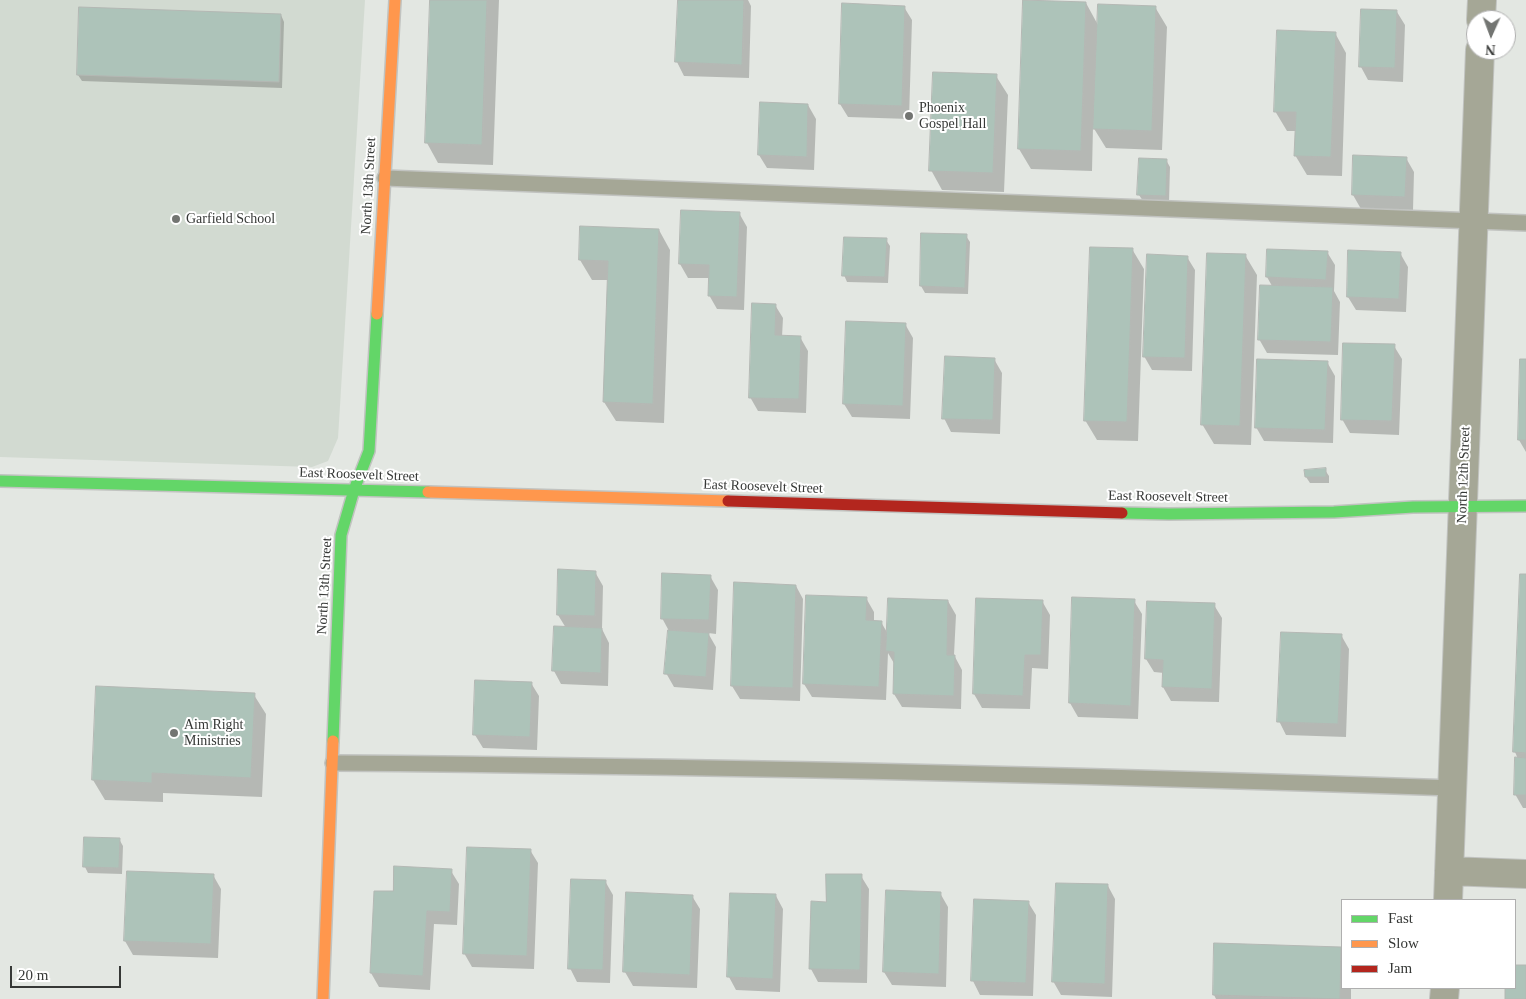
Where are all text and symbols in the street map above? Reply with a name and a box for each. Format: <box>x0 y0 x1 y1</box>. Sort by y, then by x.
north arrow <box>1466 10 1516 60</box>
text: N <box>1485 42 1496 57</box>
place label: Phoenix Gospel Hall <box>919 100 986 132</box>
marker: Phoenix Gospel Hall <box>903 110 915 122</box>
street label: North 13th Street <box>358 137 380 235</box>
place label: Garfield School <box>186 211 275 227</box>
marker: Garfield School <box>170 213 182 225</box>
street label: North 12th Street <box>1454 426 1474 524</box>
street label: East Roosevelt Street <box>299 465 419 485</box>
street label: East Roosevelt Street <box>703 477 823 497</box>
street label: East Roosevelt Street <box>1108 488 1228 506</box>
street label: North 13th Street <box>314 537 336 635</box>
place label: Aim Right Ministries <box>184 717 244 750</box>
marker: Aim Right Ministries <box>168 727 180 739</box>
legend <box>1341 899 1516 989</box>
text: Fast <box>1388 910 1413 926</box>
text: Slow <box>1388 935 1419 951</box>
scale bar <box>12 956 124 988</box>
text: Jam <box>1388 960 1412 976</box>
text: 20 m <box>18 967 48 983</box>

